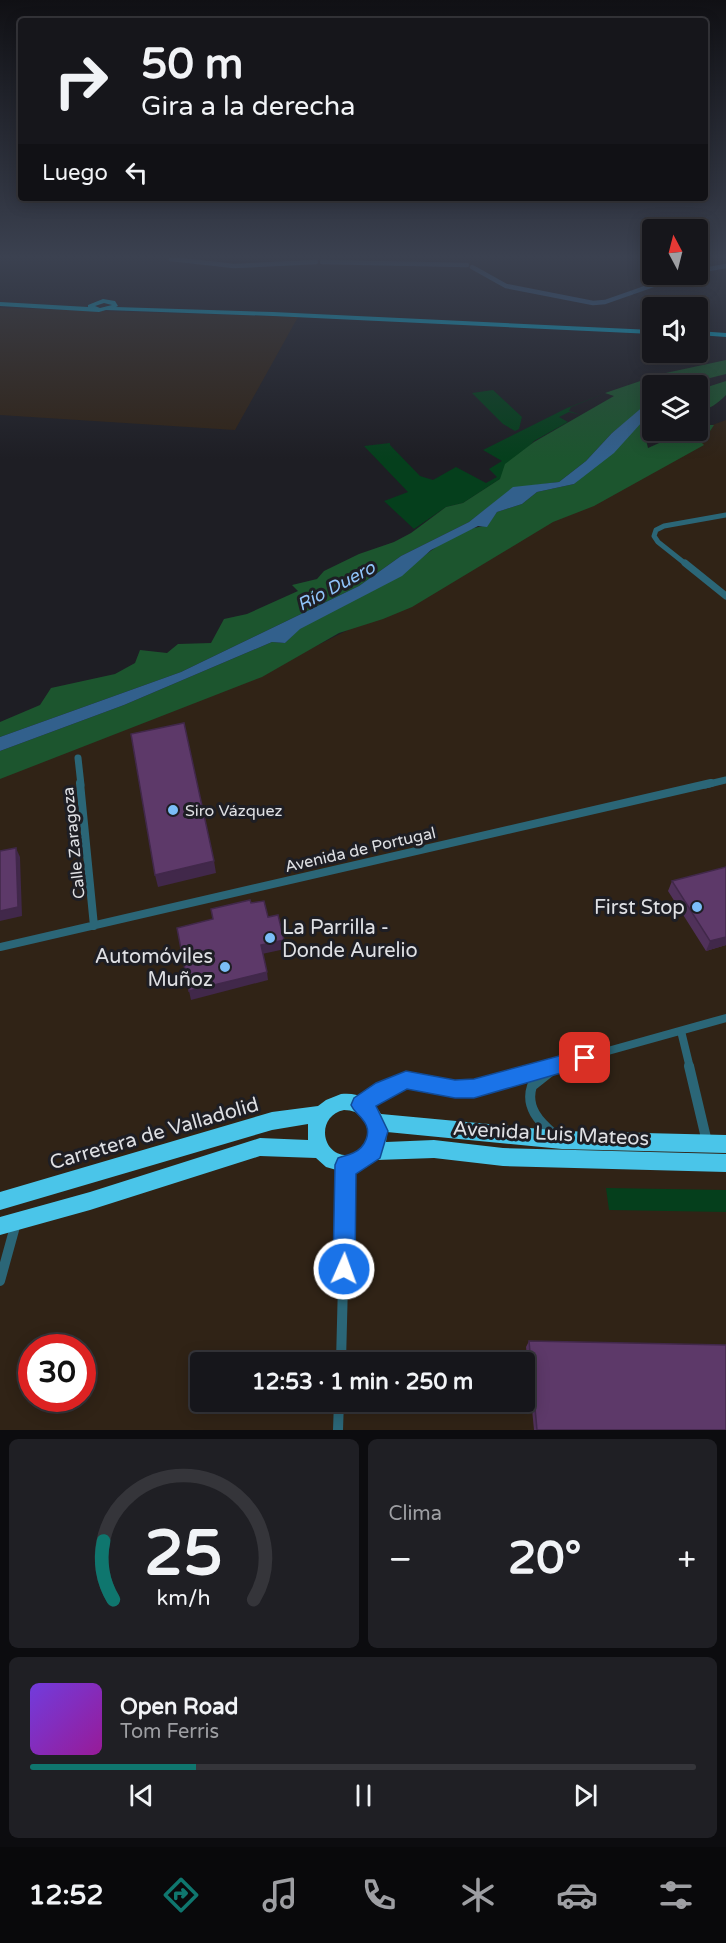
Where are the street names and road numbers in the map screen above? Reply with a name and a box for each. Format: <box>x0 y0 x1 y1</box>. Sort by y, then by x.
street label: Calle Zaragoza <box>58 786 90 900</box>
street label: Avenida de Portugal <box>283 823 438 877</box>
street label: Carretera de Valladolid <box>47 1093 261 1175</box>
street label: Avenida Luis Mateos <box>452 1117 650 1151</box>

